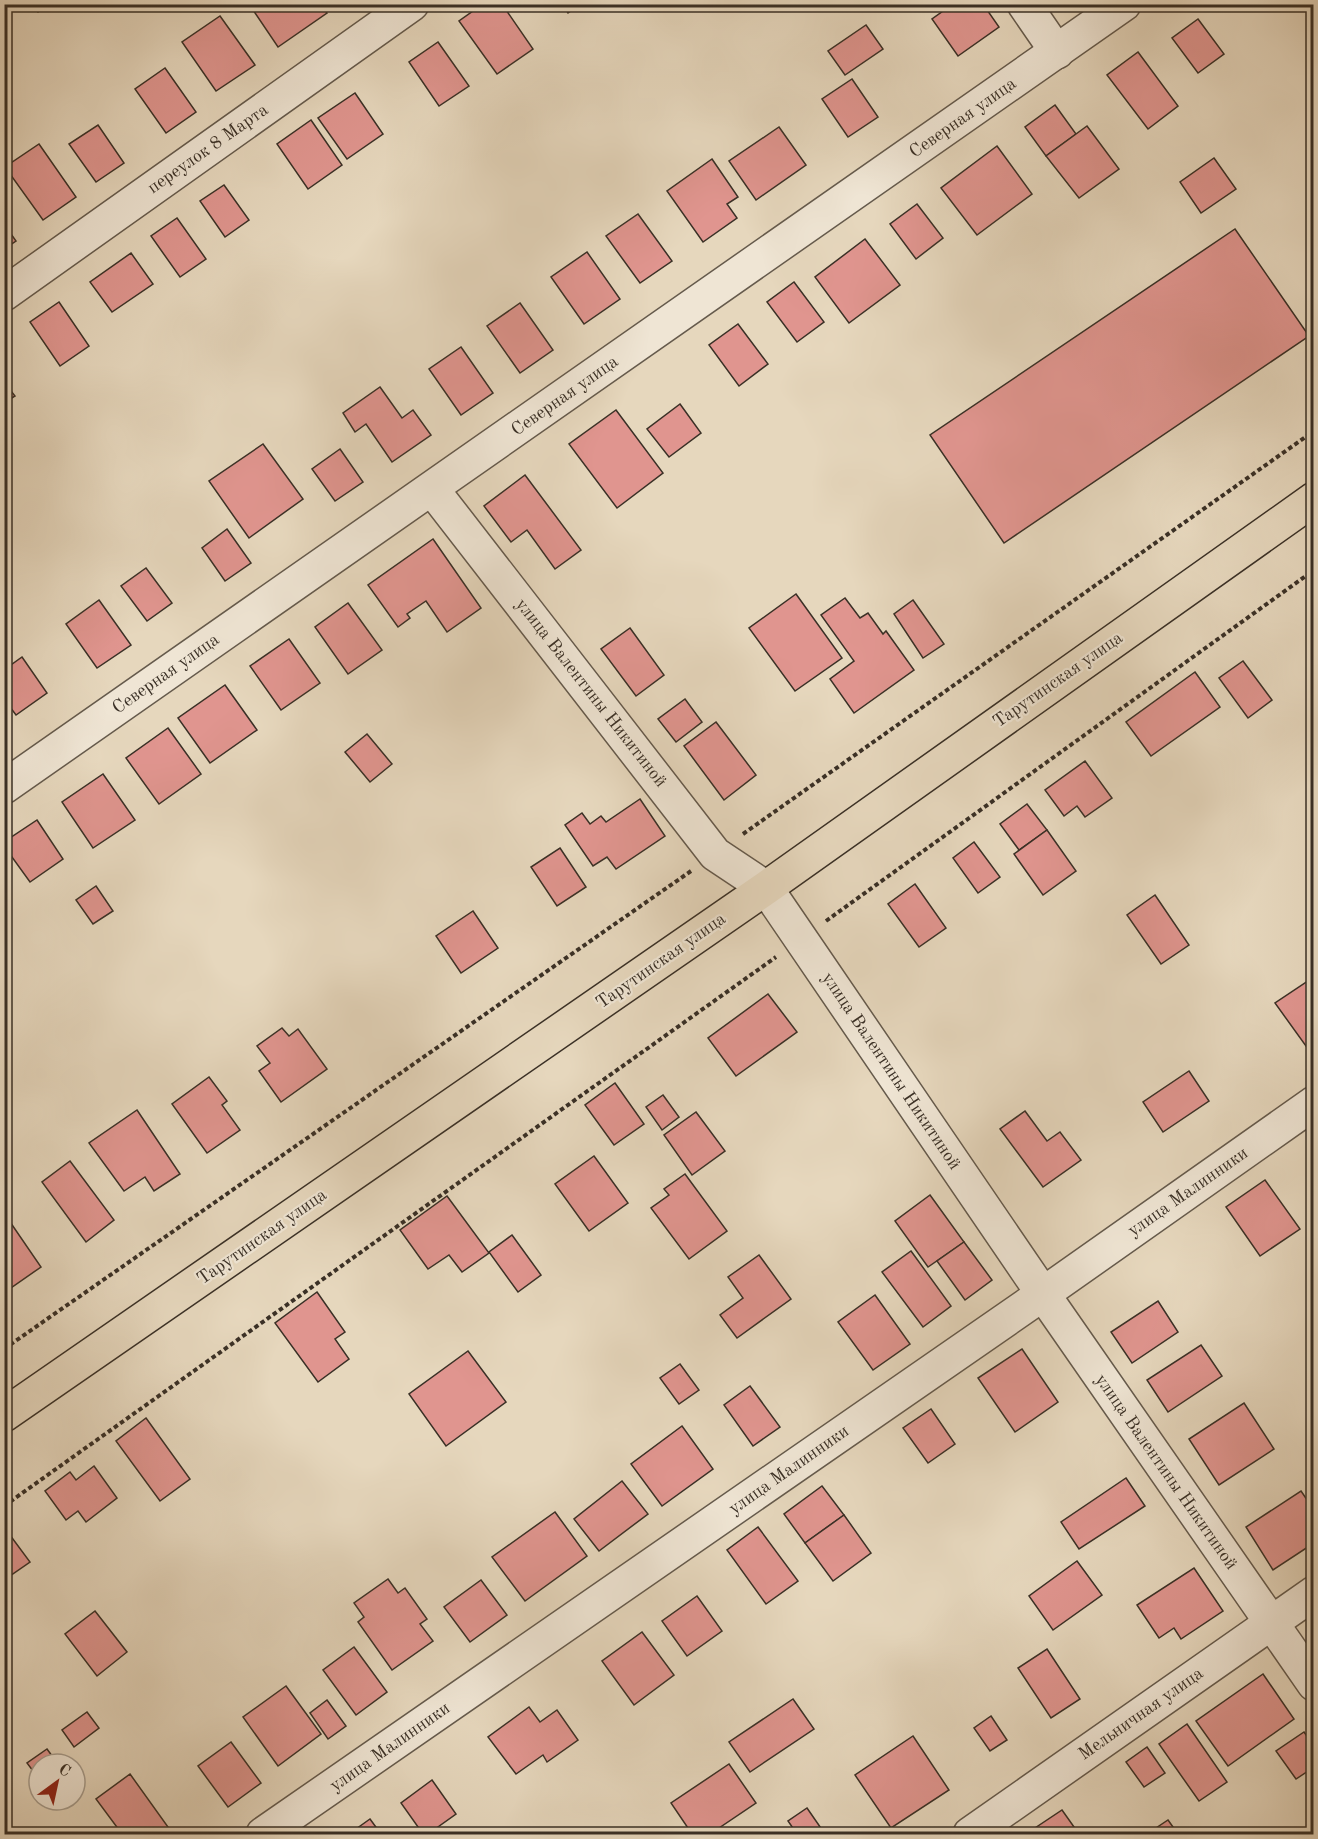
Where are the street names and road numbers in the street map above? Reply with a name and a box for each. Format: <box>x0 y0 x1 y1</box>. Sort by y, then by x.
street label: Северная улица <box>906 74 1020 161</box>
street label: переулок 8 Марта <box>144 101 272 197</box>
street label: Северная улица <box>508 352 622 439</box>
street label: улица Валентины Никитиной <box>512 595 670 791</box>
street label: Тарутинская улица <box>990 629 1126 731</box>
street label: Северная улица <box>109 630 223 717</box>
street label: Тарутинская улица <box>593 910 729 1012</box>
street label: улица Валентины Никитиной <box>818 969 964 1173</box>
street label: улица Малинники <box>1125 1144 1251 1240</box>
street label: Тарутинская улица <box>194 1186 330 1288</box>
street label: улица Валентины Никитиной <box>1092 1371 1240 1573</box>
street label: улица Малинники <box>726 1422 852 1518</box>
street label: Мельничная улица <box>1075 1664 1207 1764</box>
street label: улица Малинники <box>327 1699 453 1795</box>

